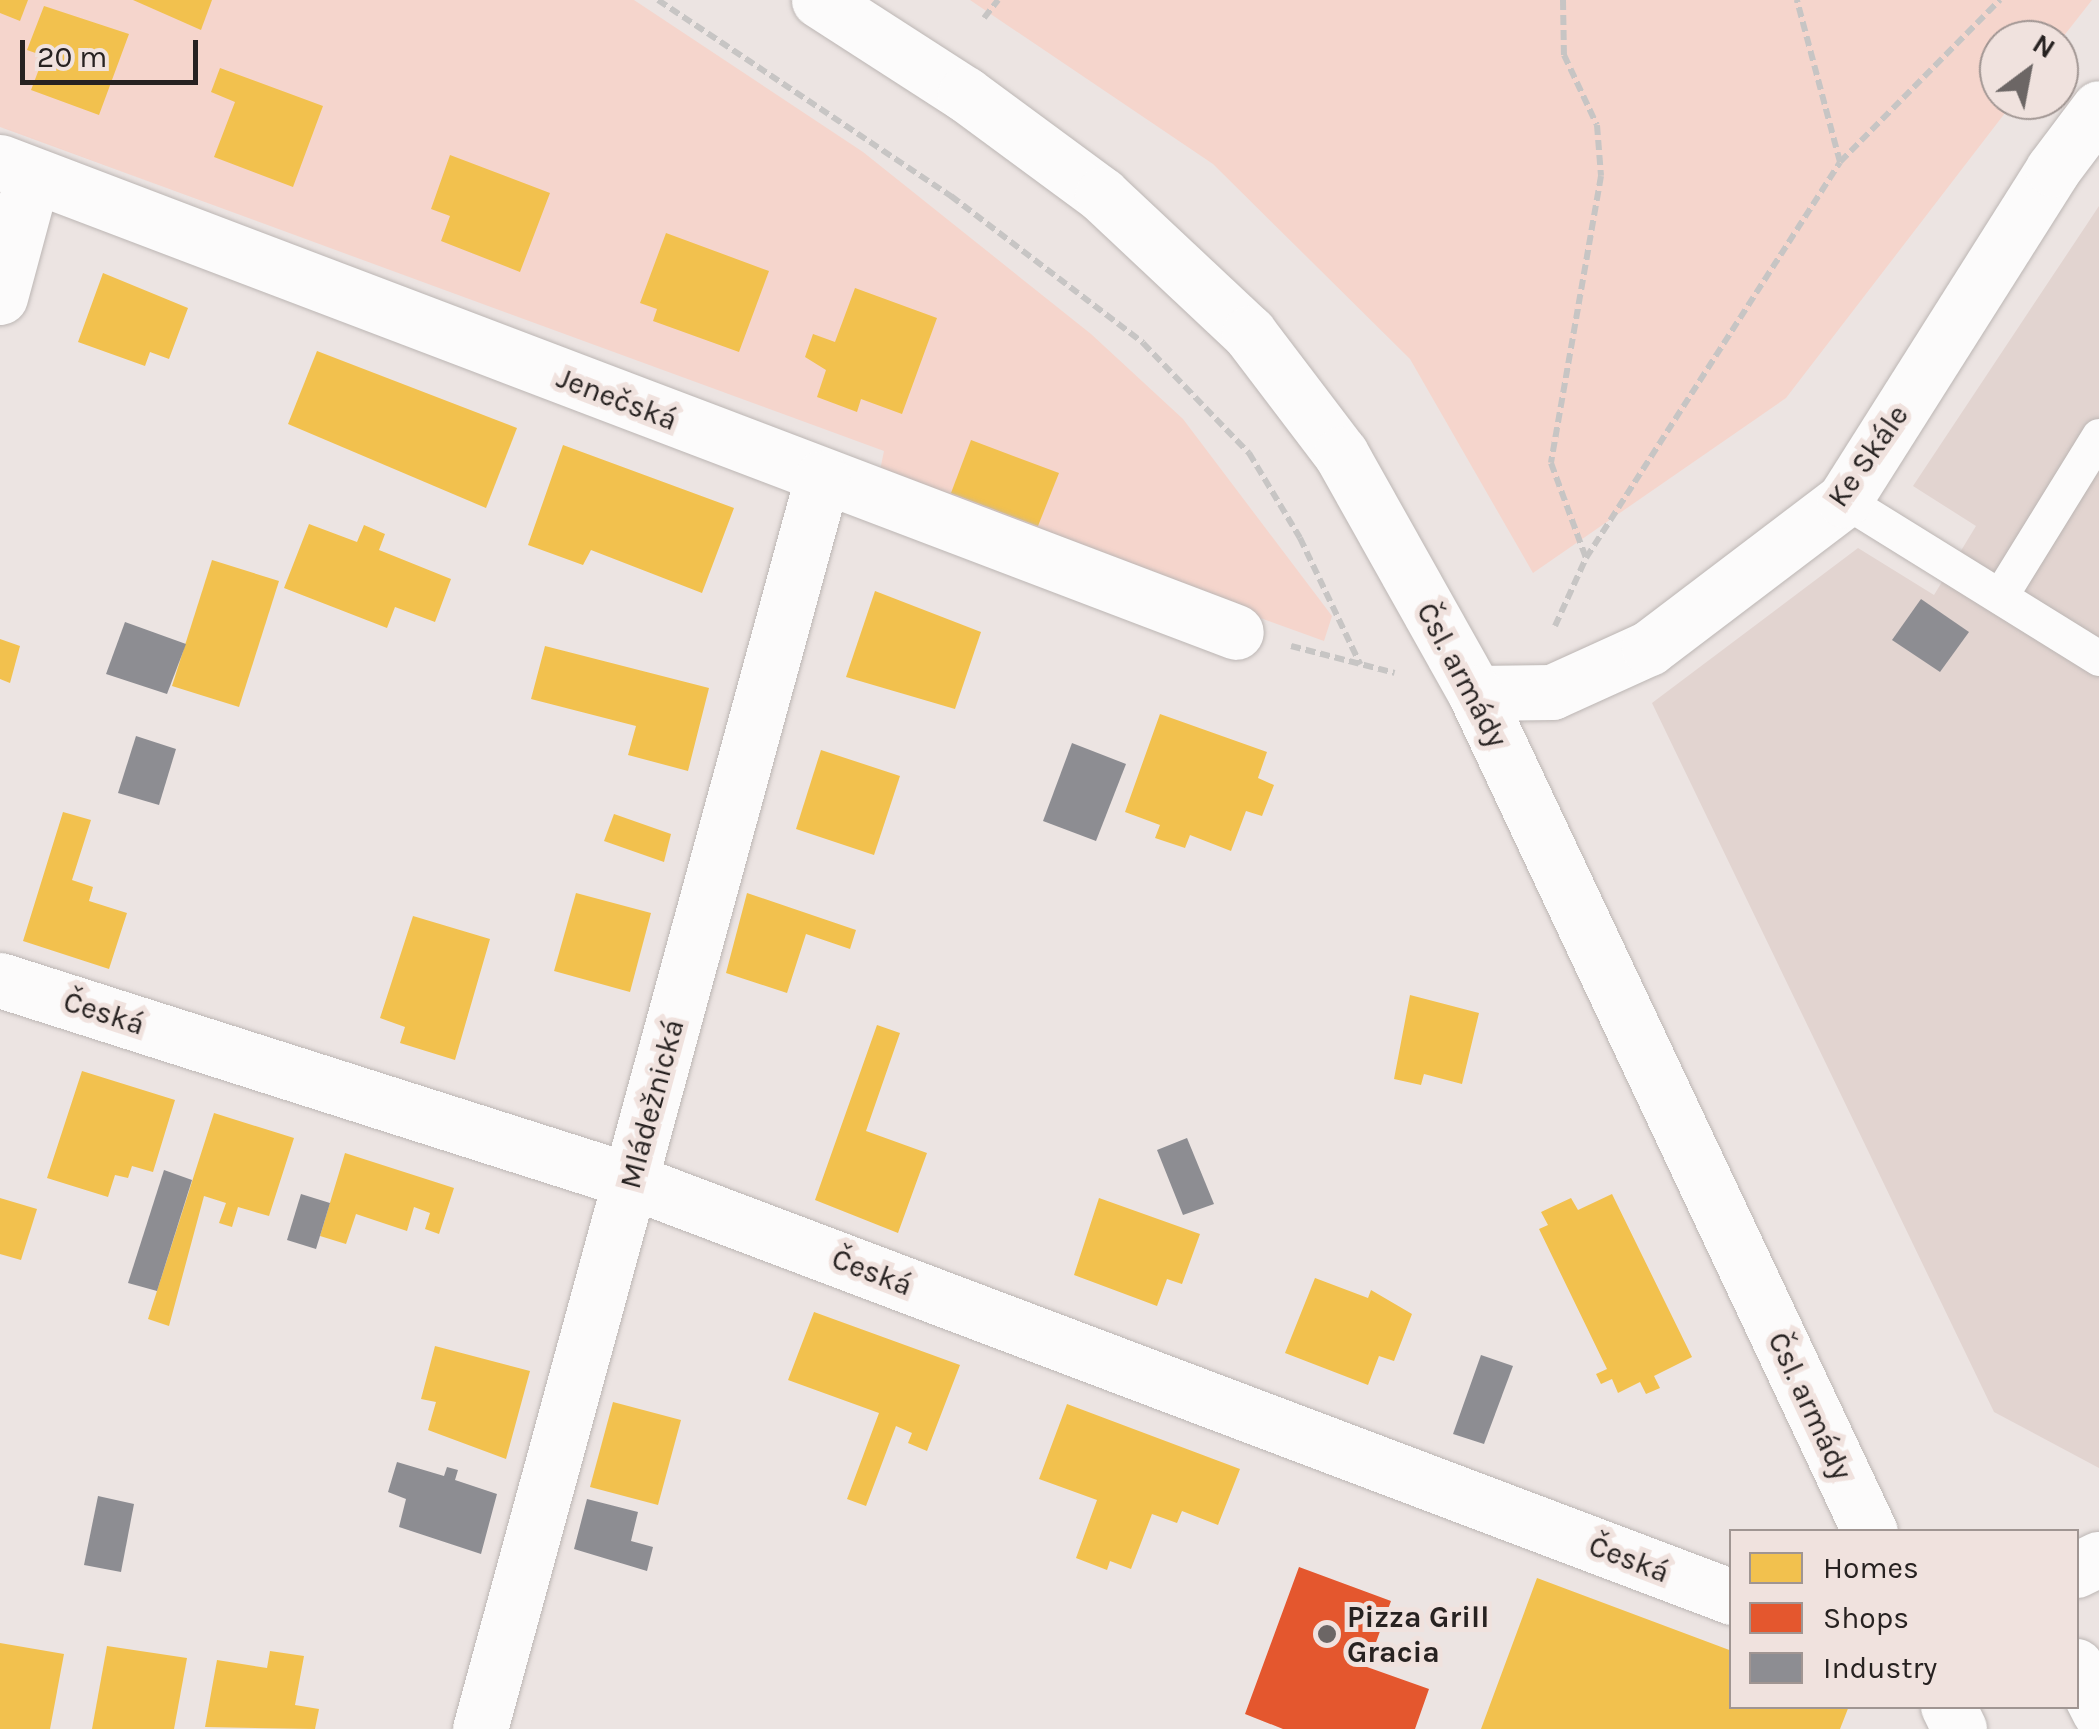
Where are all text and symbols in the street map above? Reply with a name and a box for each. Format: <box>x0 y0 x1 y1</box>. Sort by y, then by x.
scale bar <box>25 20 202 82</box>
north arrow <box>1979 20 2079 120</box>
text: N <box>2027 27 2061 65</box>
text: 20 m <box>37 39 107 75</box>
street label: Jenečská <box>552 360 682 438</box>
street label: Ke Skále <box>1820 398 1916 514</box>
street label: Čsl. armády <box>1409 596 1515 754</box>
street label: Česká <box>59 983 149 1043</box>
street label: Mládežnická <box>612 1015 692 1193</box>
street label: Česká <box>827 1240 917 1304</box>
street label: Čsl. armády <box>1760 1326 1860 1486</box>
street label: Česká <box>1584 1527 1674 1591</box>
legend <box>1729 1529 2079 1709</box>
text: Homes <box>1823 1550 1919 1586</box>
place label: Pizza Grill Gracia <box>1347 1599 1489 1670</box>
text: Shops <box>1823 1600 1909 1636</box>
marker: Pizza Grill Gracia <box>1316 1623 1338 1645</box>
text: Industry <box>1823 1650 1937 1686</box>

